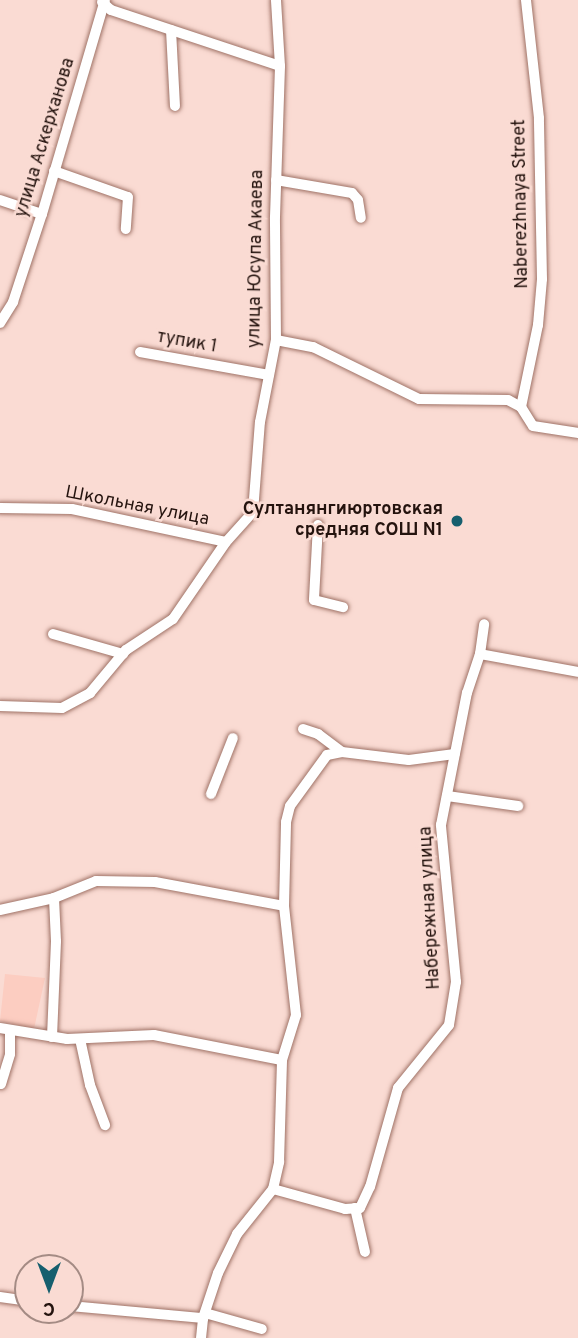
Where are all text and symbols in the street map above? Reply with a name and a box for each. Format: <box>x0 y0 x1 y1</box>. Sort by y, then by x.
street label: улица Аскерханова <box>11 55 81 221</box>
street label: Naberezhnaya Street <box>510 119 534 289</box>
street label: улица Юсупа Акаева <box>245 169 269 349</box>
street label: тупик 1 <box>155 327 219 359</box>
street label: Школьная улица <box>63 482 211 532</box>
place label: Султанянгиюртовская средняя СОШ N1 <box>243 500 443 542</box>
marker: Султанянгиюртовская средняя СОШ N1 <box>449 513 465 529</box>
street label: Набережная улица <box>416 826 446 990</box>
north arrow <box>14 1254 84 1324</box>
text: С <box>43 1296 55 1320</box>

